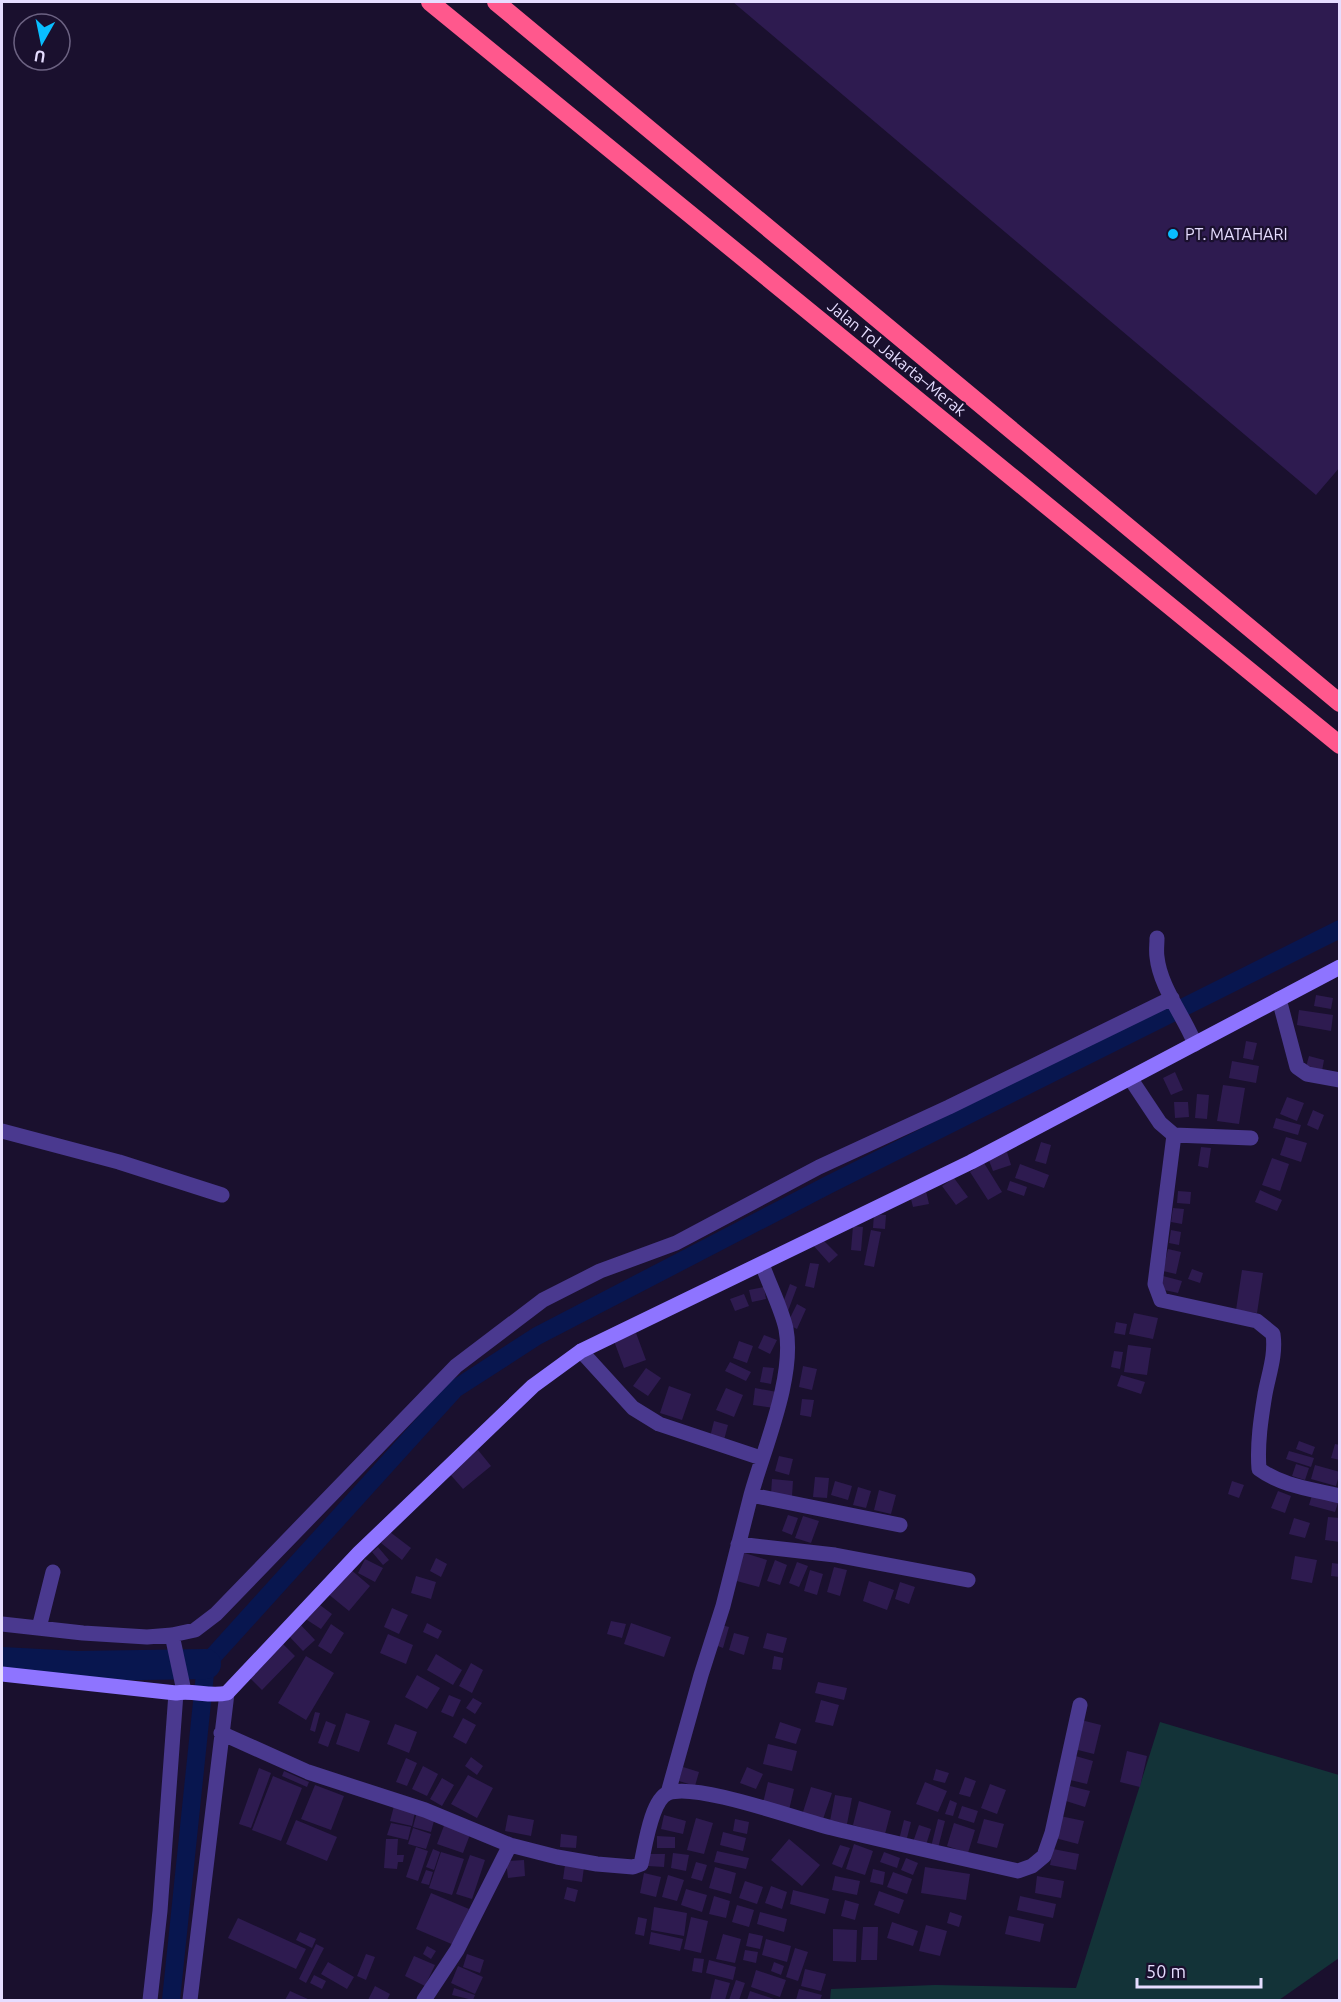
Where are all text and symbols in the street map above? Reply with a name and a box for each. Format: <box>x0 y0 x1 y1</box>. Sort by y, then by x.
north arrow <box>12 12 72 72</box>
text: U <box>33 47 47 67</box>
place label: PT. MATAHARI <box>1185 225 1288 243</box>
marker: PT. MATAHARI <box>1166 227 1180 241</box>
street label: Jalan Tol Jakarta–Merak <box>824 297 970 419</box>
scale bar <box>1137 1951 1262 1989</box>
text: 50 m <box>1146 1961 1186 1981</box>

